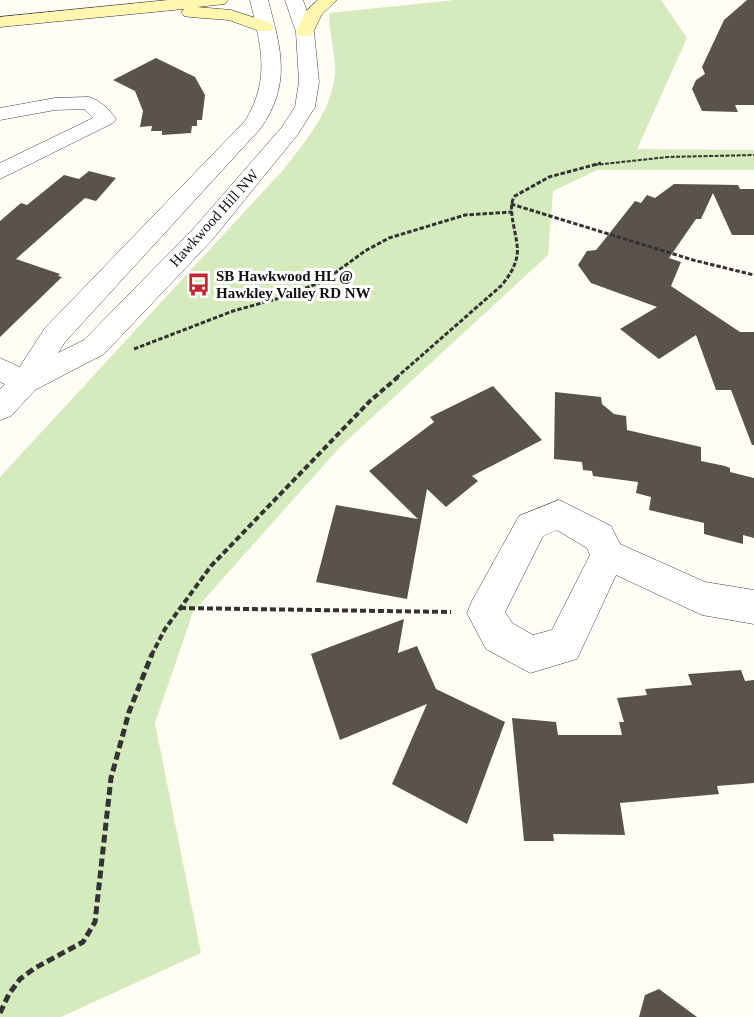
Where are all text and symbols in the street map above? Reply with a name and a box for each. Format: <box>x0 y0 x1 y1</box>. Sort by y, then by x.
street label: Hawkwood Hill NW <box>166 166 262 270</box>
place label: SB Hawkwood HL @ Hawkley Valley RD NW <box>216 268 371 301</box>
bus stop icon: SB Hawkwood HL @ Hawkley Valley RD NW <box>185 272 211 298</box>

